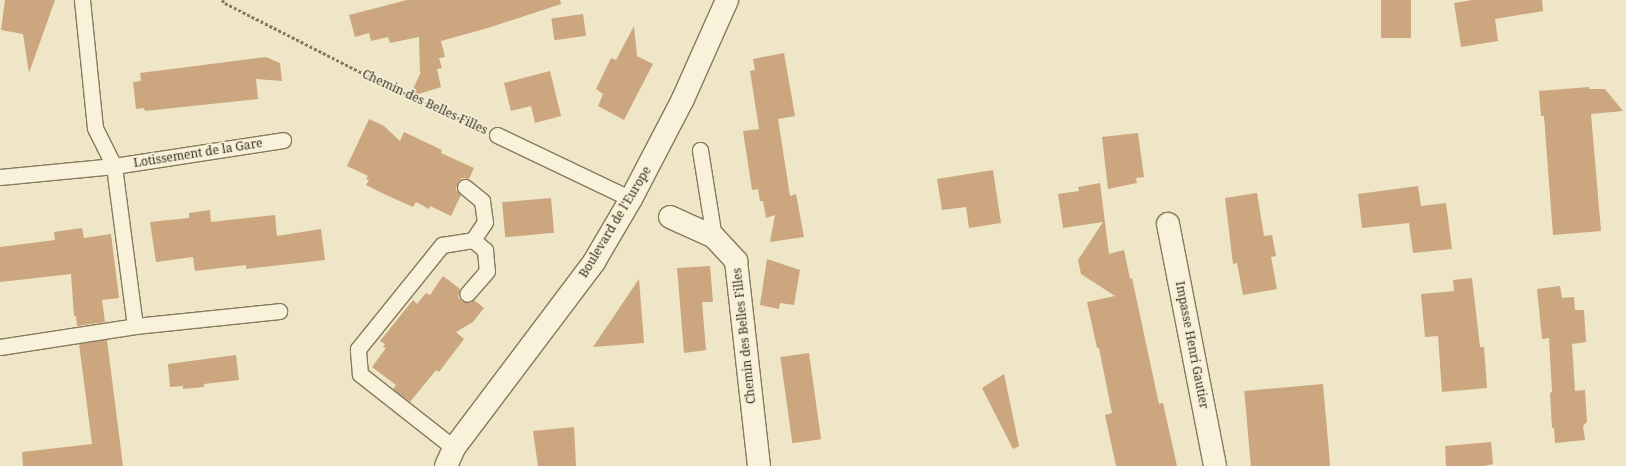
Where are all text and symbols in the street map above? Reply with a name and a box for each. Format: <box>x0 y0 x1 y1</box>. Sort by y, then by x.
street label: Chemin des Belles Filles <box>360 67 490 137</box>
street label: Lotissement de la Gare <box>132 136 264 170</box>
street label: Boulevard de l'Europe <box>576 164 654 280</box>
street label: Chemin des Belles Filles <box>730 267 758 405</box>
street label: Impasse Henri Gautier <box>1173 280 1211 410</box>

